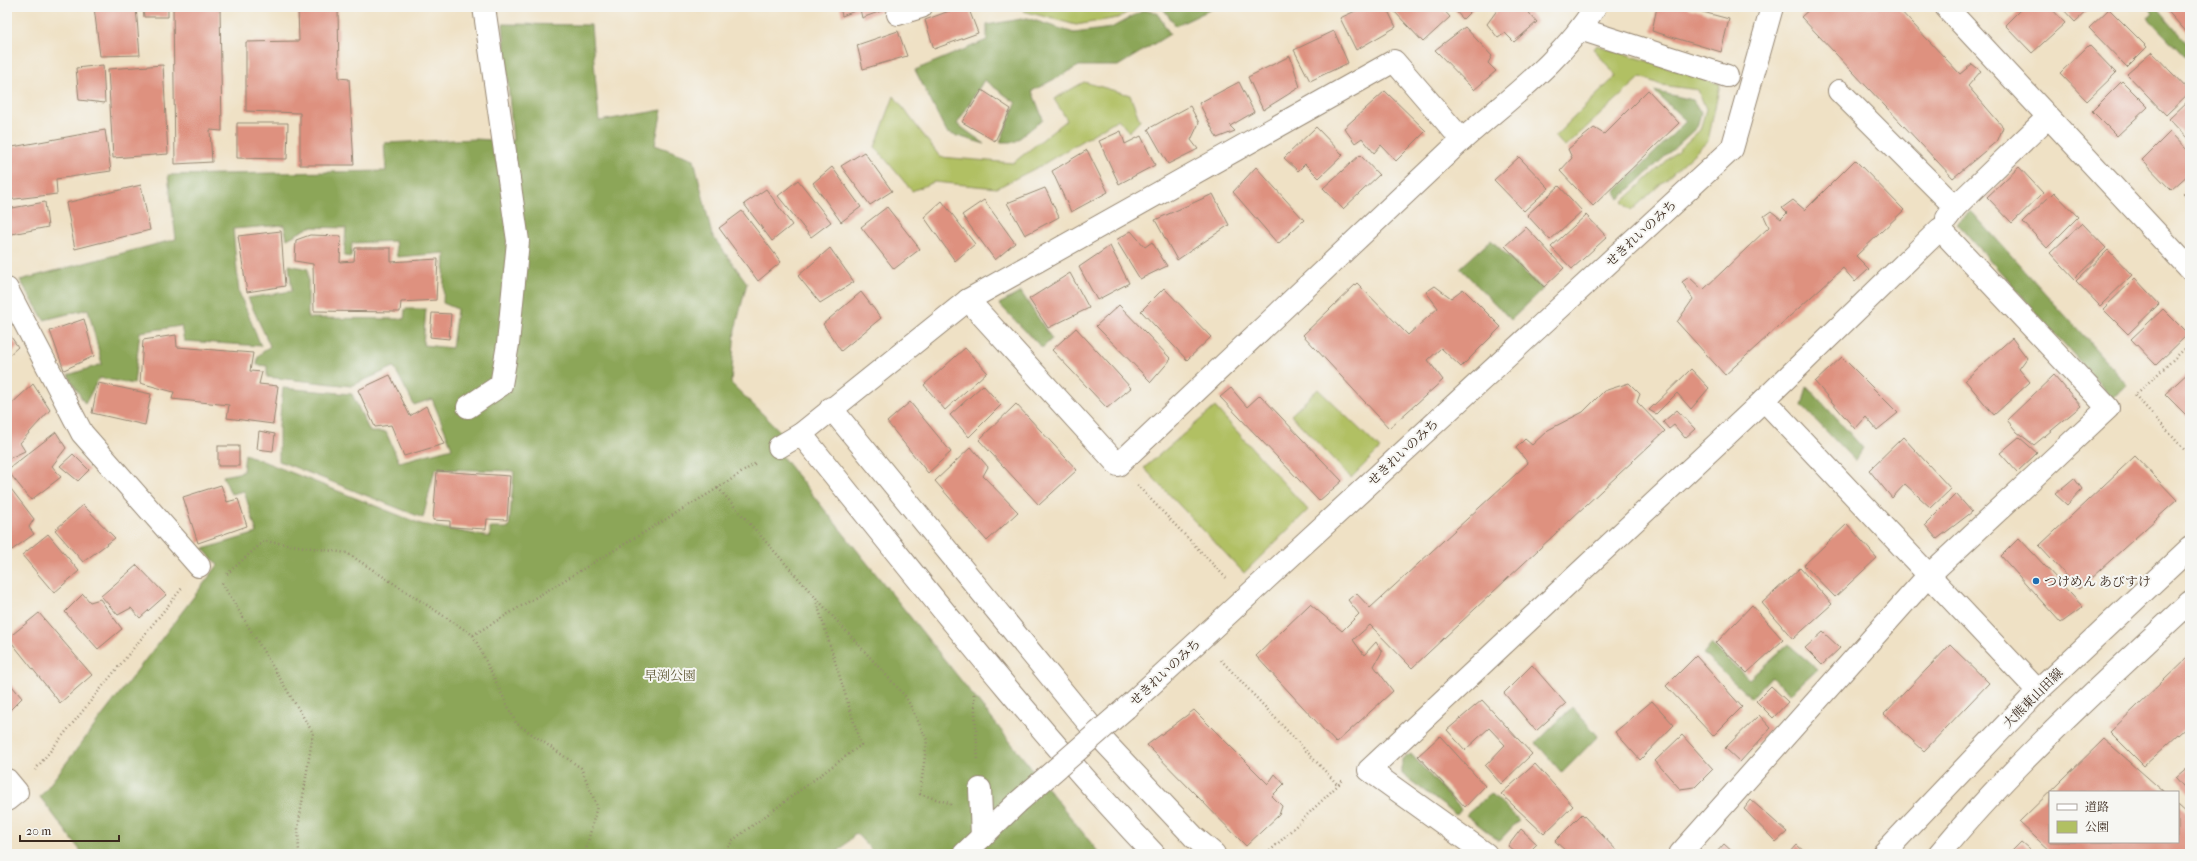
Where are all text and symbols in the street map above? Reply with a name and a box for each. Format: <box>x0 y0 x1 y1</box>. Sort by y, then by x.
street label: せきれいのみち <box>1603 196 1679 270</box>
street label: せきれいのみち <box>1365 415 1441 489</box>
place label: つけめん あびすけ <box>2044 574 2151 589</box>
marker: つけめん あびすけ <box>2031 576 2041 586</box>
street label: せきれいのみち <box>1127 635 1203 709</box>
street label: 大熊東山田線 <box>2000 665 2066 731</box>
park label: 早渕公園 <box>644 668 696 683</box>
legend <box>2049 791 2179 843</box>
text: 道路 <box>2085 800 2109 814</box>
scale bar <box>20 817 119 843</box>
text: 公園 <box>2085 820 2109 834</box>
text: 20 m <box>26 824 51 838</box>

